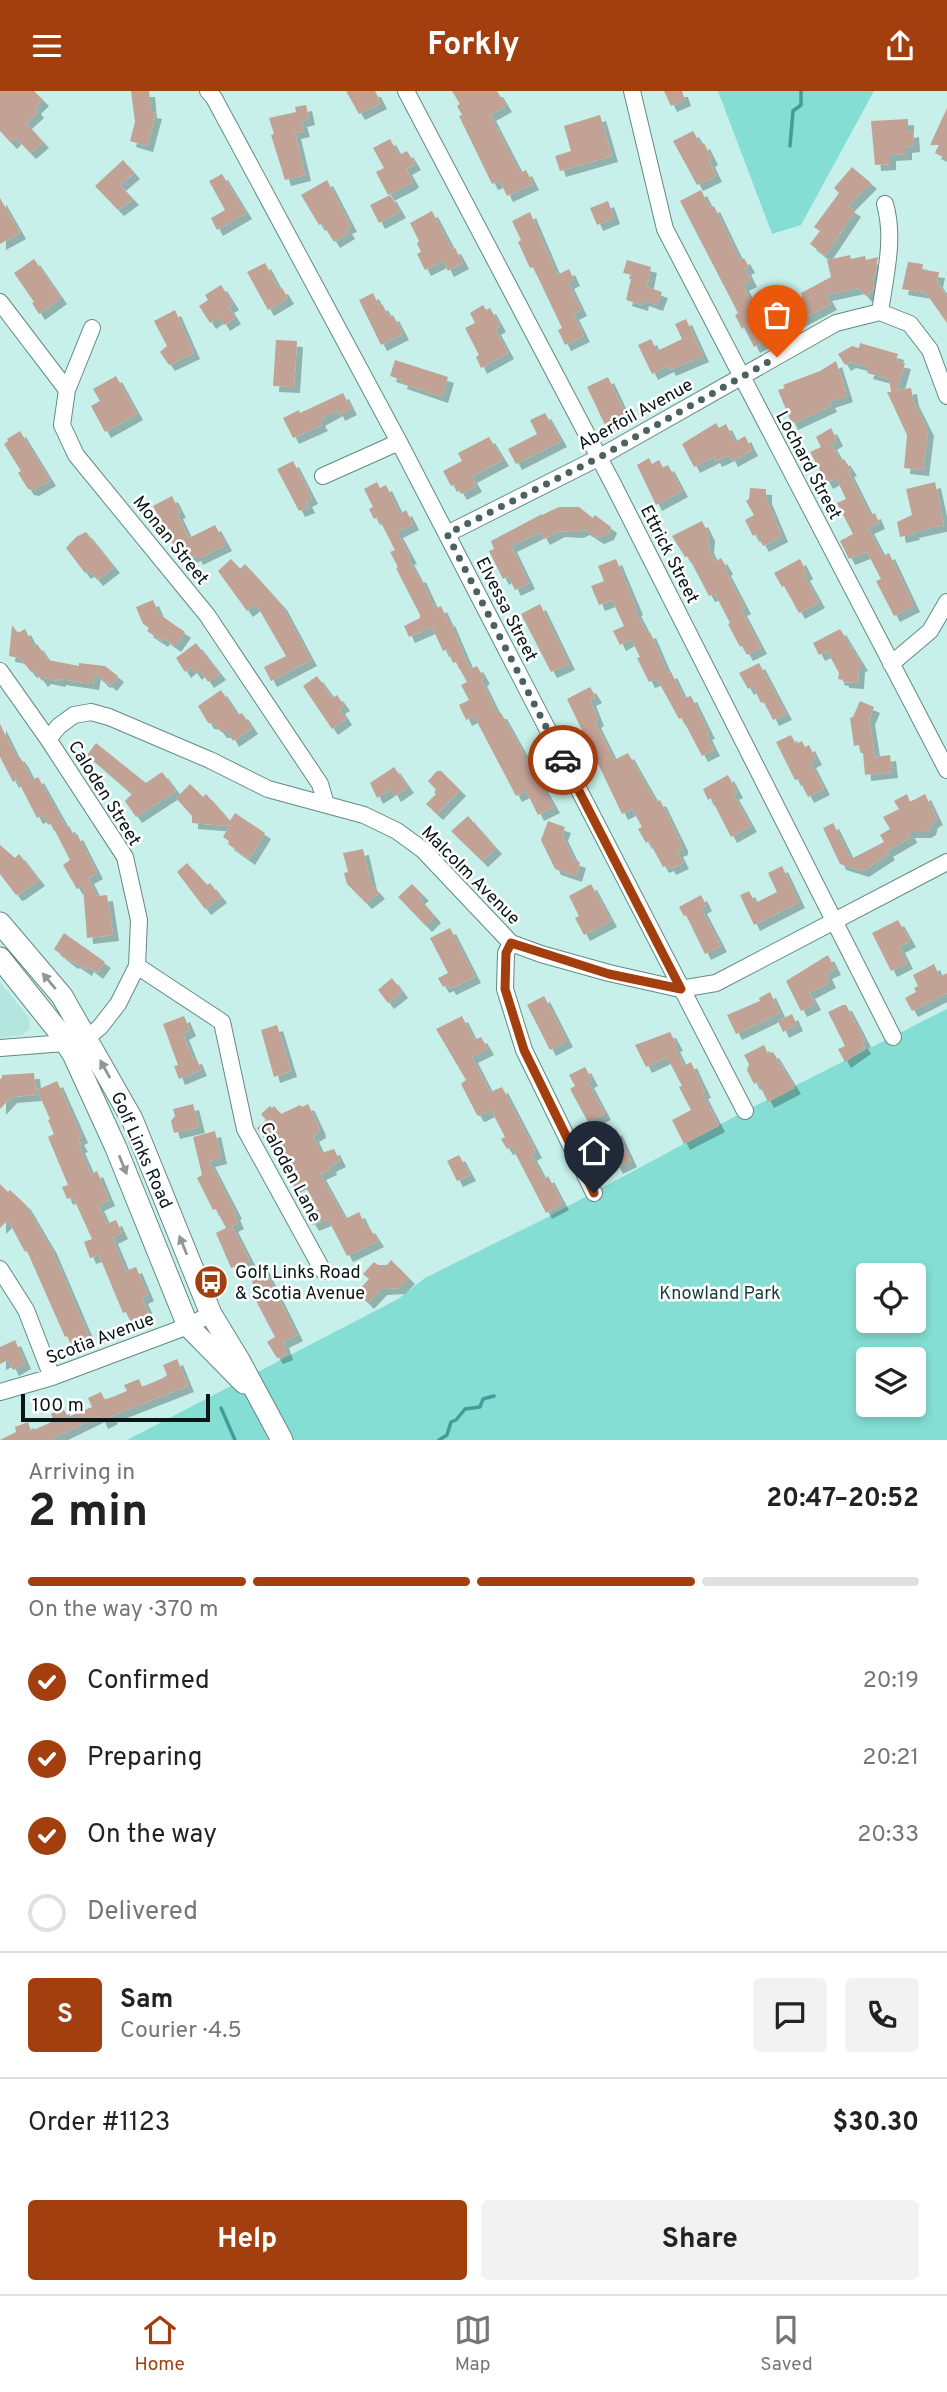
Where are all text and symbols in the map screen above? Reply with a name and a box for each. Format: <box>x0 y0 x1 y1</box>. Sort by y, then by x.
text: Forkly <box>427 26 520 66</box>
icon: menu <box>28 27 66 65</box>
icon: share <box>881 27 919 65</box>
pin <box>747 285 807 357</box>
icon: bag <box>758 296 796 334</box>
street label: Aberfoil Avenue <box>574 374 697 456</box>
street label: Lochard Street <box>769 407 846 524</box>
street label: Monan Street <box>127 492 213 590</box>
street label: Ettrick Street <box>634 502 703 608</box>
street label: Elvessa Street <box>470 554 542 666</box>
courier <box>528 725 598 795</box>
street label: Caloden Street <box>62 737 145 851</box>
icon: car <box>544 741 582 779</box>
street label: Malcolm Avenue <box>416 822 524 930</box>
one-way arrow <box>41 972 57 990</box>
one-way arrow <box>99 1059 111 1079</box>
street label: Golf Links Road <box>105 1089 177 1213</box>
street label: Caloden Lane <box>254 1119 326 1227</box>
pin <box>564 1121 624 1193</box>
icon: home <box>575 1132 613 1170</box>
one-way arrow <box>117 1154 128 1175</box>
one-way arrow <box>177 1235 189 1255</box>
place label: Golf Links Road & Scotia Avenue <box>235 1262 365 1306</box>
bus stop icon: Golf Links Road & Scotia Avenue <box>192 1263 230 1301</box>
map controls <box>856 1263 926 1417</box>
button: locate <box>856 1263 926 1333</box>
park label: Knowland Park <box>659 1283 781 1306</box>
street label: Scotia Avenue <box>43 1308 158 1370</box>
button: layers <box>856 1347 926 1417</box>
scale bar <box>21 1391 210 1423</box>
text: 100 m <box>32 1394 84 1418</box>
text: Arriving in <box>28 1459 135 1488</box>
text: 20:47–20:52 <box>766 1483 919 1516</box>
text: 2 min <box>28 1484 148 1543</box>
text: On the way · 370 m <box>28 1596 218 1625</box>
icon: check <box>28 1663 66 1701</box>
text: Confirmed <box>87 1665 210 1698</box>
text: 20:19 <box>863 1667 919 1696</box>
icon: check <box>28 1740 66 1778</box>
text: Preparing <box>87 1742 202 1775</box>
text: 20:21 <box>862 1744 919 1773</box>
icon: check <box>28 1817 66 1855</box>
text: On the way <box>87 1819 217 1852</box>
text: 20:33 <box>857 1821 919 1850</box>
text: Delivered <box>87 1896 198 1929</box>
button: chat <box>753 1978 827 2052</box>
button: phone <box>845 1978 919 2052</box>
text: Sam <box>120 1984 173 2017</box>
text: S <box>57 1999 73 2032</box>
text: Courier · 4.5 <box>120 2017 242 2046</box>
text: Order #1123 <box>28 2107 170 2140</box>
text: $30.30 <box>832 2107 919 2140</box>
button: Help <box>28 2200 467 2280</box>
button: Share <box>481 2200 919 2280</box>
tab: Home <box>134 2311 185 2377</box>
tab: Map <box>454 2311 492 2377</box>
tab: Saved <box>760 2311 813 2377</box>

